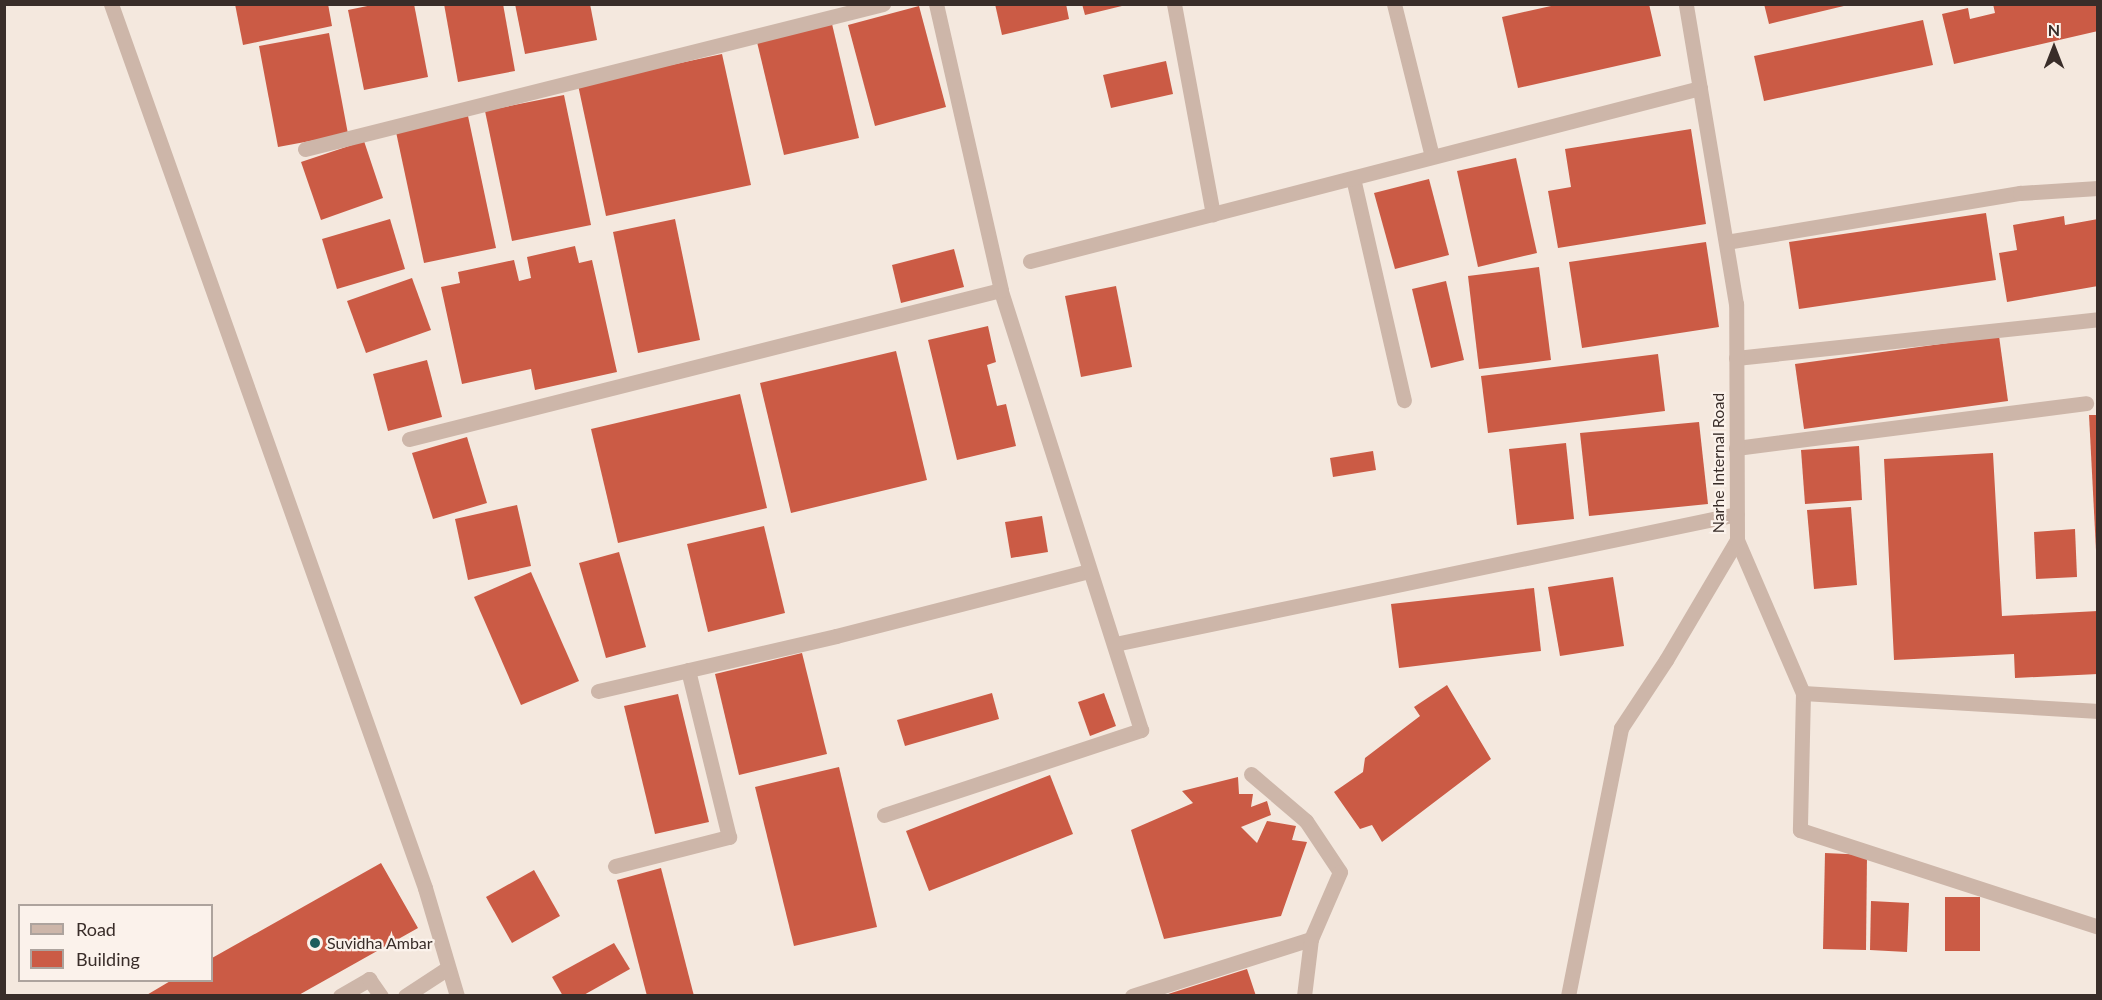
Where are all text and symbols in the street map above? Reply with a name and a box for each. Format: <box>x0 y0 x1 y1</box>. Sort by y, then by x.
north arrow <box>2024 18 2084 78</box>
text: N <box>2048 20 2060 39</box>
street label: Narhe Internal Road <box>1708 393 1728 533</box>
legend <box>18 904 213 982</box>
text: Road <box>76 918 116 940</box>
place label: Suvidha Ambar <box>327 933 433 953</box>
marker: Suvidha Ambar <box>308 936 322 950</box>
text: Building <box>76 948 140 970</box>

